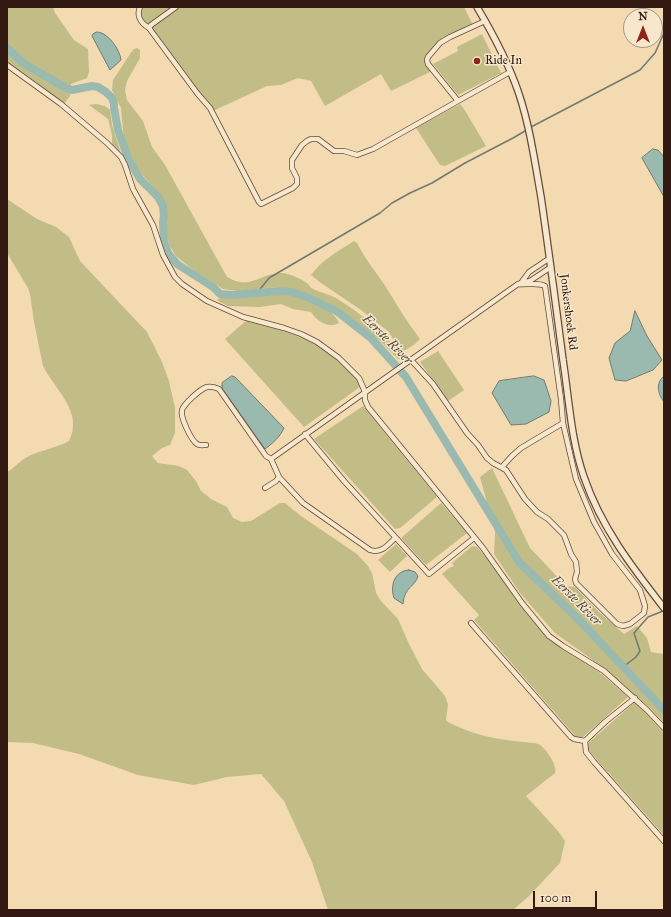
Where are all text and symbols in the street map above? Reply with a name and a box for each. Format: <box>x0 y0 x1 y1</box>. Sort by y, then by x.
north arrow <box>623 8 663 48</box>
text: N <box>638 10 648 23</box>
place label: Ride In <box>485 54 522 68</box>
marker: Ride In <box>472 56 482 66</box>
street label: Jonkershoek Rd <box>556 273 580 351</box>
water label: Eerste River <box>359 312 415 368</box>
water label: Eerste River <box>548 573 604 629</box>
scale bar <box>535 883 599 909</box>
text: 100 m <box>540 891 571 905</box>

